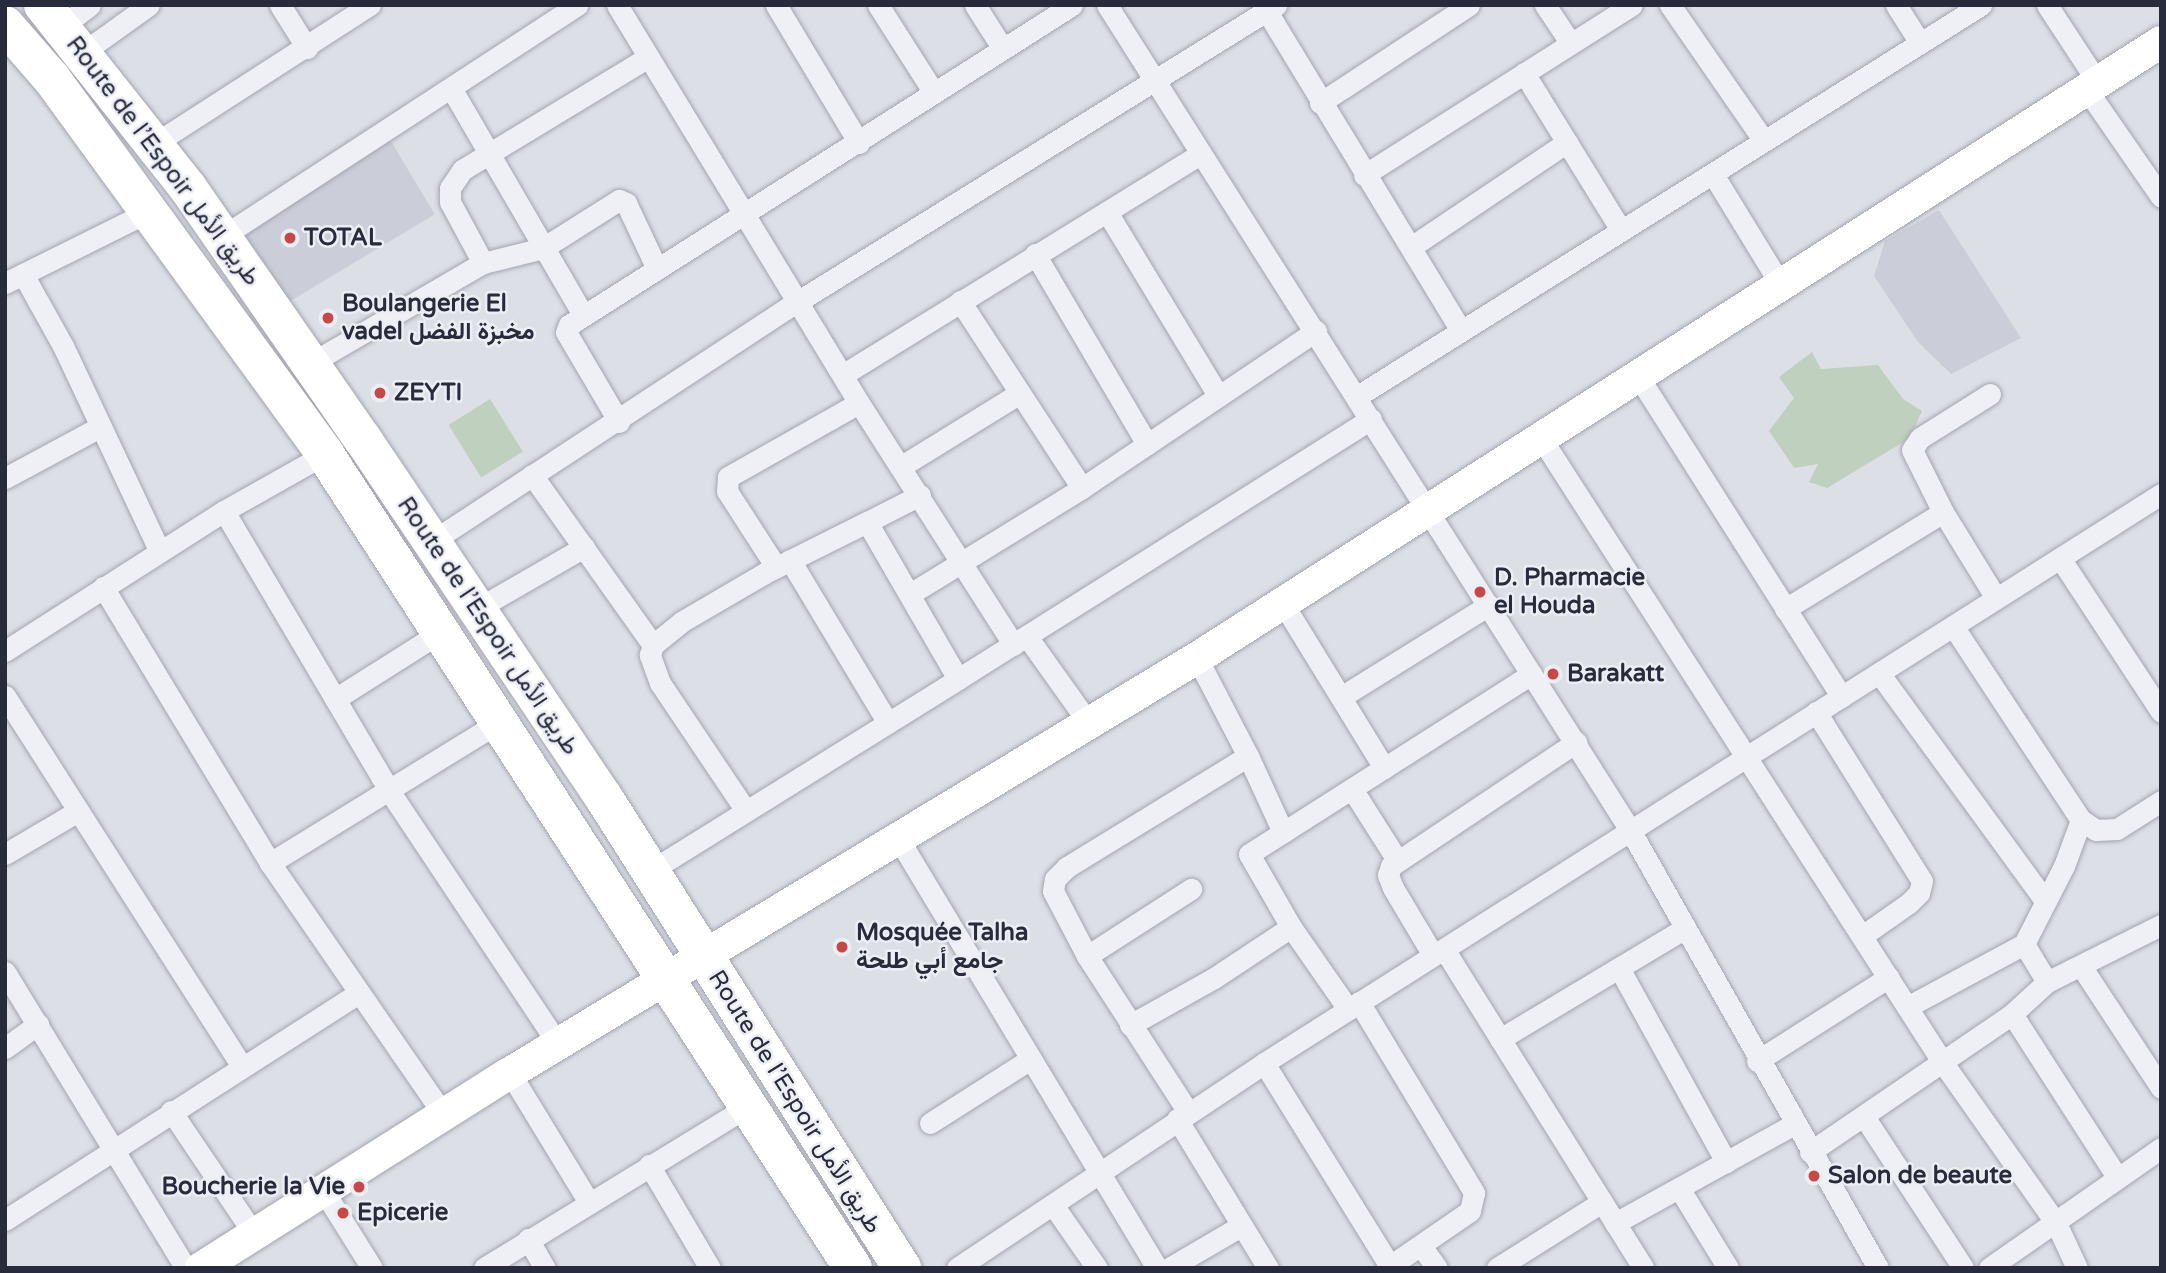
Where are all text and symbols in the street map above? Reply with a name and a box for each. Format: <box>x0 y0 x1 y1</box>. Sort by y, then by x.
street label: Route de l’Espoir طريق الأمل <box>60 31 266 291</box>
place label: TOTAL <box>304 224 382 252</box>
marker: TOTAL <box>282 230 298 246</box>
place label: Boulangerie El vadel مخبزة الفضل <box>342 290 535 346</box>
marker: Boulangerie El vadel مخبزة الفضل <box>320 310 336 326</box>
place label: ZEYTI <box>394 379 462 407</box>
marker: ZEYTI <box>372 385 388 401</box>
street label: Route de l’Espoir طريق الأمل <box>391 492 585 760</box>
place label: D. Pharmacie el Houda <box>1494 564 1645 620</box>
marker: D. Pharmacie el Houda <box>1472 584 1488 600</box>
place label: Barakatt <box>1567 660 1664 688</box>
marker: Barakatt <box>1545 666 1561 682</box>
place label: Mosquée Talha جامع أبي طلحة <box>856 919 1028 975</box>
marker: Mosquée Talha جامع أبي طلحة <box>834 939 850 955</box>
street label: Route de l’Espoir طريق الأمل <box>702 965 888 1239</box>
place label: Salon de beaute <box>1828 1162 2012 1190</box>
marker: Salon de beaute <box>1806 1168 1822 1184</box>
place label: Boucherie la Vie <box>162 1173 345 1201</box>
marker: Boucherie la Vie <box>351 1179 367 1195</box>
place label: Epicerie <box>357 1199 448 1227</box>
marker: Epicerie <box>335 1205 351 1221</box>

